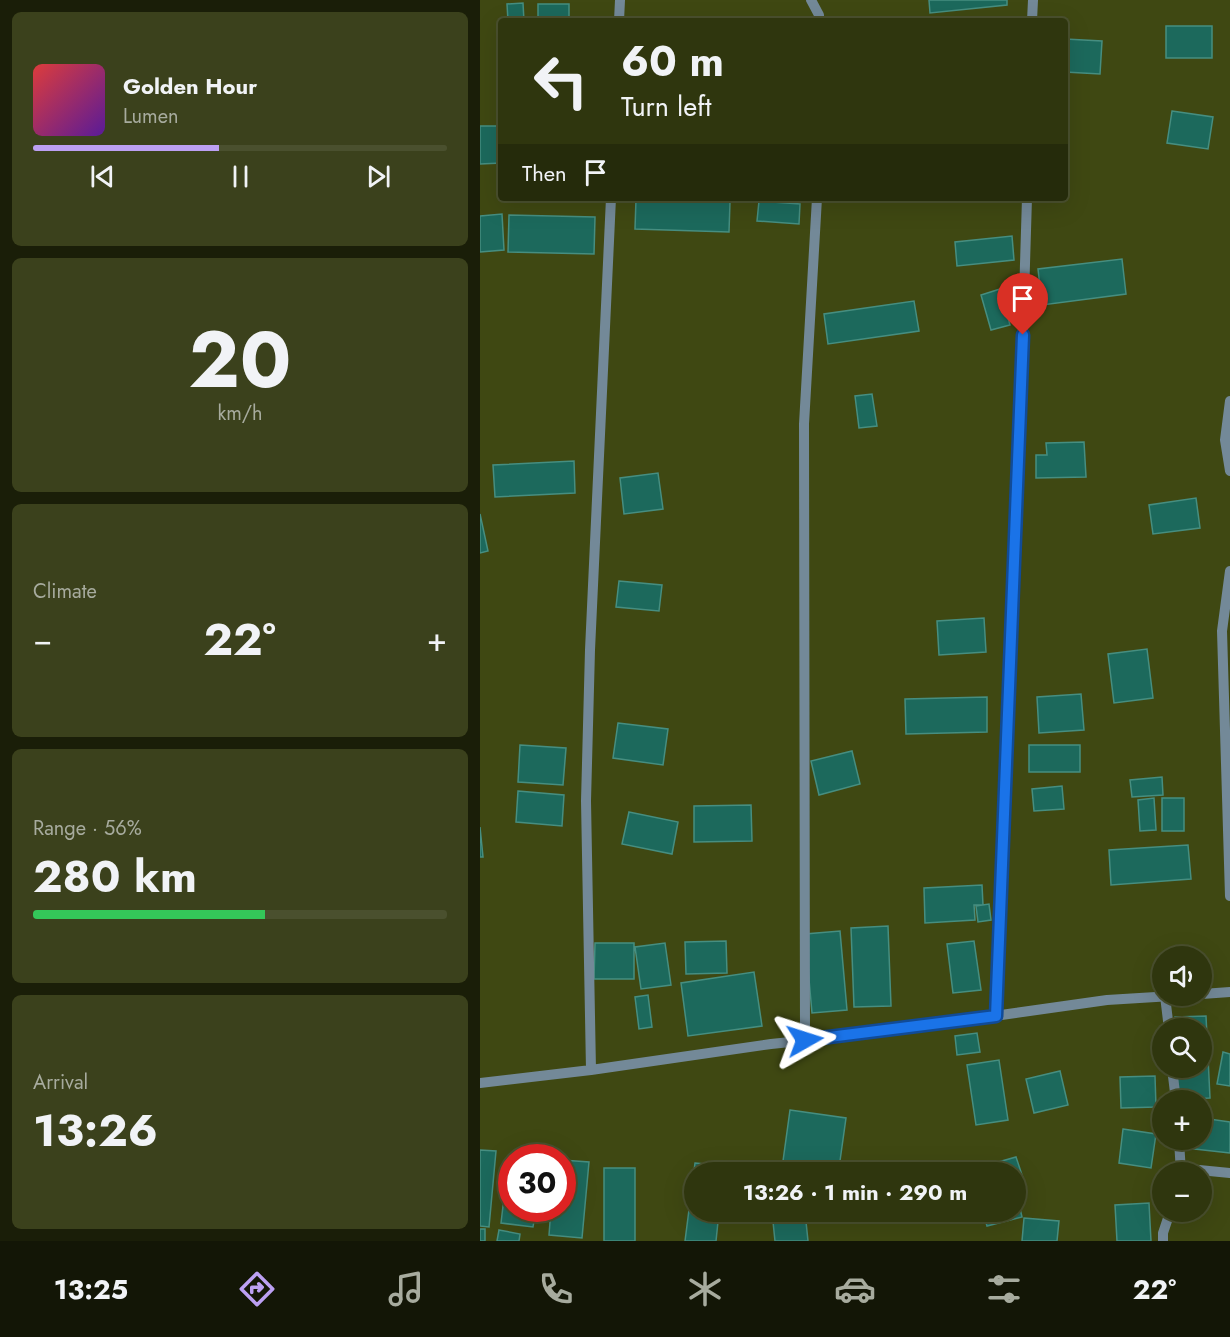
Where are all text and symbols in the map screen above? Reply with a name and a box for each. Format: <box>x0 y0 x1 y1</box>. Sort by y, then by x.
text: 60 m <box>621 31 724 92</box>
icon: left <box>522 42 600 120</box>
text: Golden Hour <box>123 70 257 102</box>
text: Turn left <box>621 87 711 126</box>
text: Lumen <box>123 102 179 131</box>
icon: arrive <box>579 156 612 189</box>
text: Then <box>522 157 567 189</box>
icon: previous <box>86 160 119 193</box>
icon: pause <box>224 160 257 193</box>
icon: next <box>362 160 395 193</box>
pin <box>997 273 1048 335</box>
icon: arrive <box>1006 282 1039 315</box>
text: 20 <box>189 304 291 416</box>
text: km/h <box>217 399 263 428</box>
text: Climate <box>33 577 97 606</box>
text: 22° <box>203 607 276 672</box>
text: − <box>33 616 52 663</box>
text: + <box>427 616 447 663</box>
text: Range · 56% <box>33 814 142 843</box>
text: 280 km <box>33 844 197 909</box>
map controls <box>1152 946 1212 1222</box>
button: sound <box>1152 946 1212 1006</box>
position arrow <box>773 1008 837 1072</box>
button: search <box>1152 1018 1212 1078</box>
text: Arrival <box>33 1068 88 1097</box>
button: + <box>1152 1090 1212 1150</box>
text: 13:26 <box>33 1098 158 1163</box>
speed limit sign: 30 <box>498 1144 576 1222</box>
button: − <box>1152 1162 1212 1222</box>
text: 13:26 · 1 min · 290 m <box>743 1176 967 1208</box>
icon: directions <box>236 1268 278 1310</box>
icon: music <box>385 1268 427 1310</box>
icon: phone <box>535 1268 577 1310</box>
icon: climate <box>684 1268 726 1310</box>
icon: car <box>834 1268 876 1310</box>
icon: filters <box>983 1268 1025 1310</box>
text: 13:25 <box>54 1270 128 1309</box>
text: 22° <box>1133 1270 1176 1309</box>

